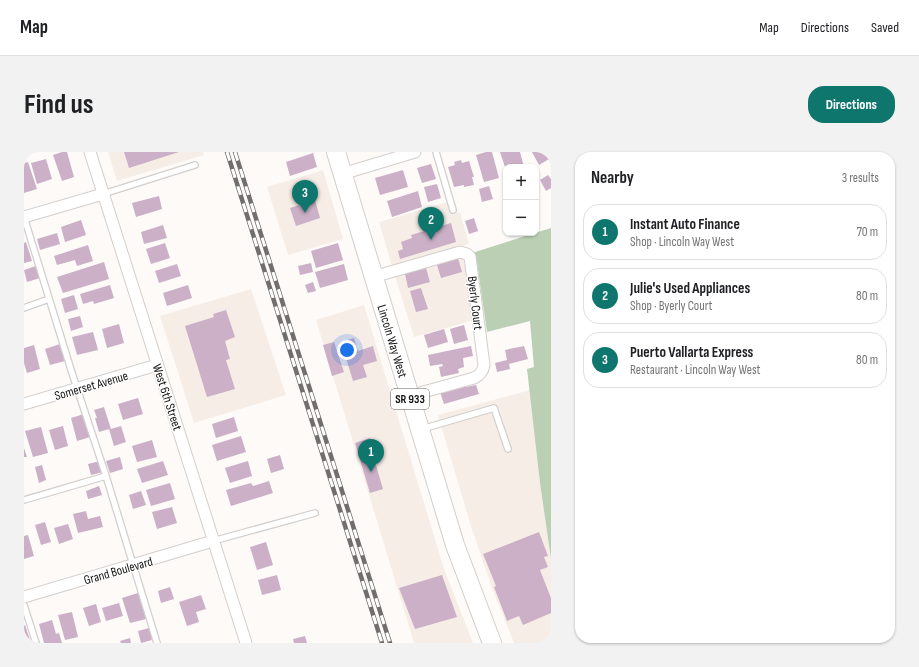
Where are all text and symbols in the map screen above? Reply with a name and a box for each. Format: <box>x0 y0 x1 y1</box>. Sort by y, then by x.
text: Map <box>20 16 48 39</box>
text: Map <box>759 19 779 36</box>
text: Directions <box>801 19 849 36</box>
text: Saved <box>871 19 899 36</box>
button: Directions <box>808 86 895 123</box>
text: Find us <box>24 88 93 121</box>
map controls <box>503 164 539 236</box>
button: + <box>503 164 539 200</box>
text: Nearby <box>591 168 634 188</box>
text: 3 results <box>842 170 879 186</box>
pin: 3 <box>292 180 318 213</box>
button: − <box>503 200 539 236</box>
pin: 2 <box>418 207 444 240</box>
text: Instant Auto Finance <box>630 215 740 234</box>
text: 1 <box>602 224 608 240</box>
text: 70 m <box>857 224 878 240</box>
text: Shop · Lincoln Way West <box>630 234 734 250</box>
street label: Byerly Court <box>464 275 486 331</box>
text: Julie's Used Appliances <box>630 279 750 298</box>
text: 2 <box>602 288 608 304</box>
text: 80 m <box>856 288 878 304</box>
text: Shop · Byerly Court <box>630 298 713 314</box>
street label: Lincoln Way West <box>373 303 411 380</box>
your location <box>337 340 357 360</box>
text: Puerto Vallarta Express <box>630 343 753 362</box>
text: 3 <box>602 352 608 368</box>
text: 80 m <box>856 352 878 368</box>
street label: West 6th Street <box>149 362 185 433</box>
text: Restaurant · Lincoln Way West <box>630 362 761 378</box>
street label: Somerset Avenue <box>53 368 130 404</box>
road number: SR 933 <box>391 389 429 409</box>
pin: 1 <box>358 439 384 472</box>
street label: Grand Boulevard <box>82 553 155 588</box>

